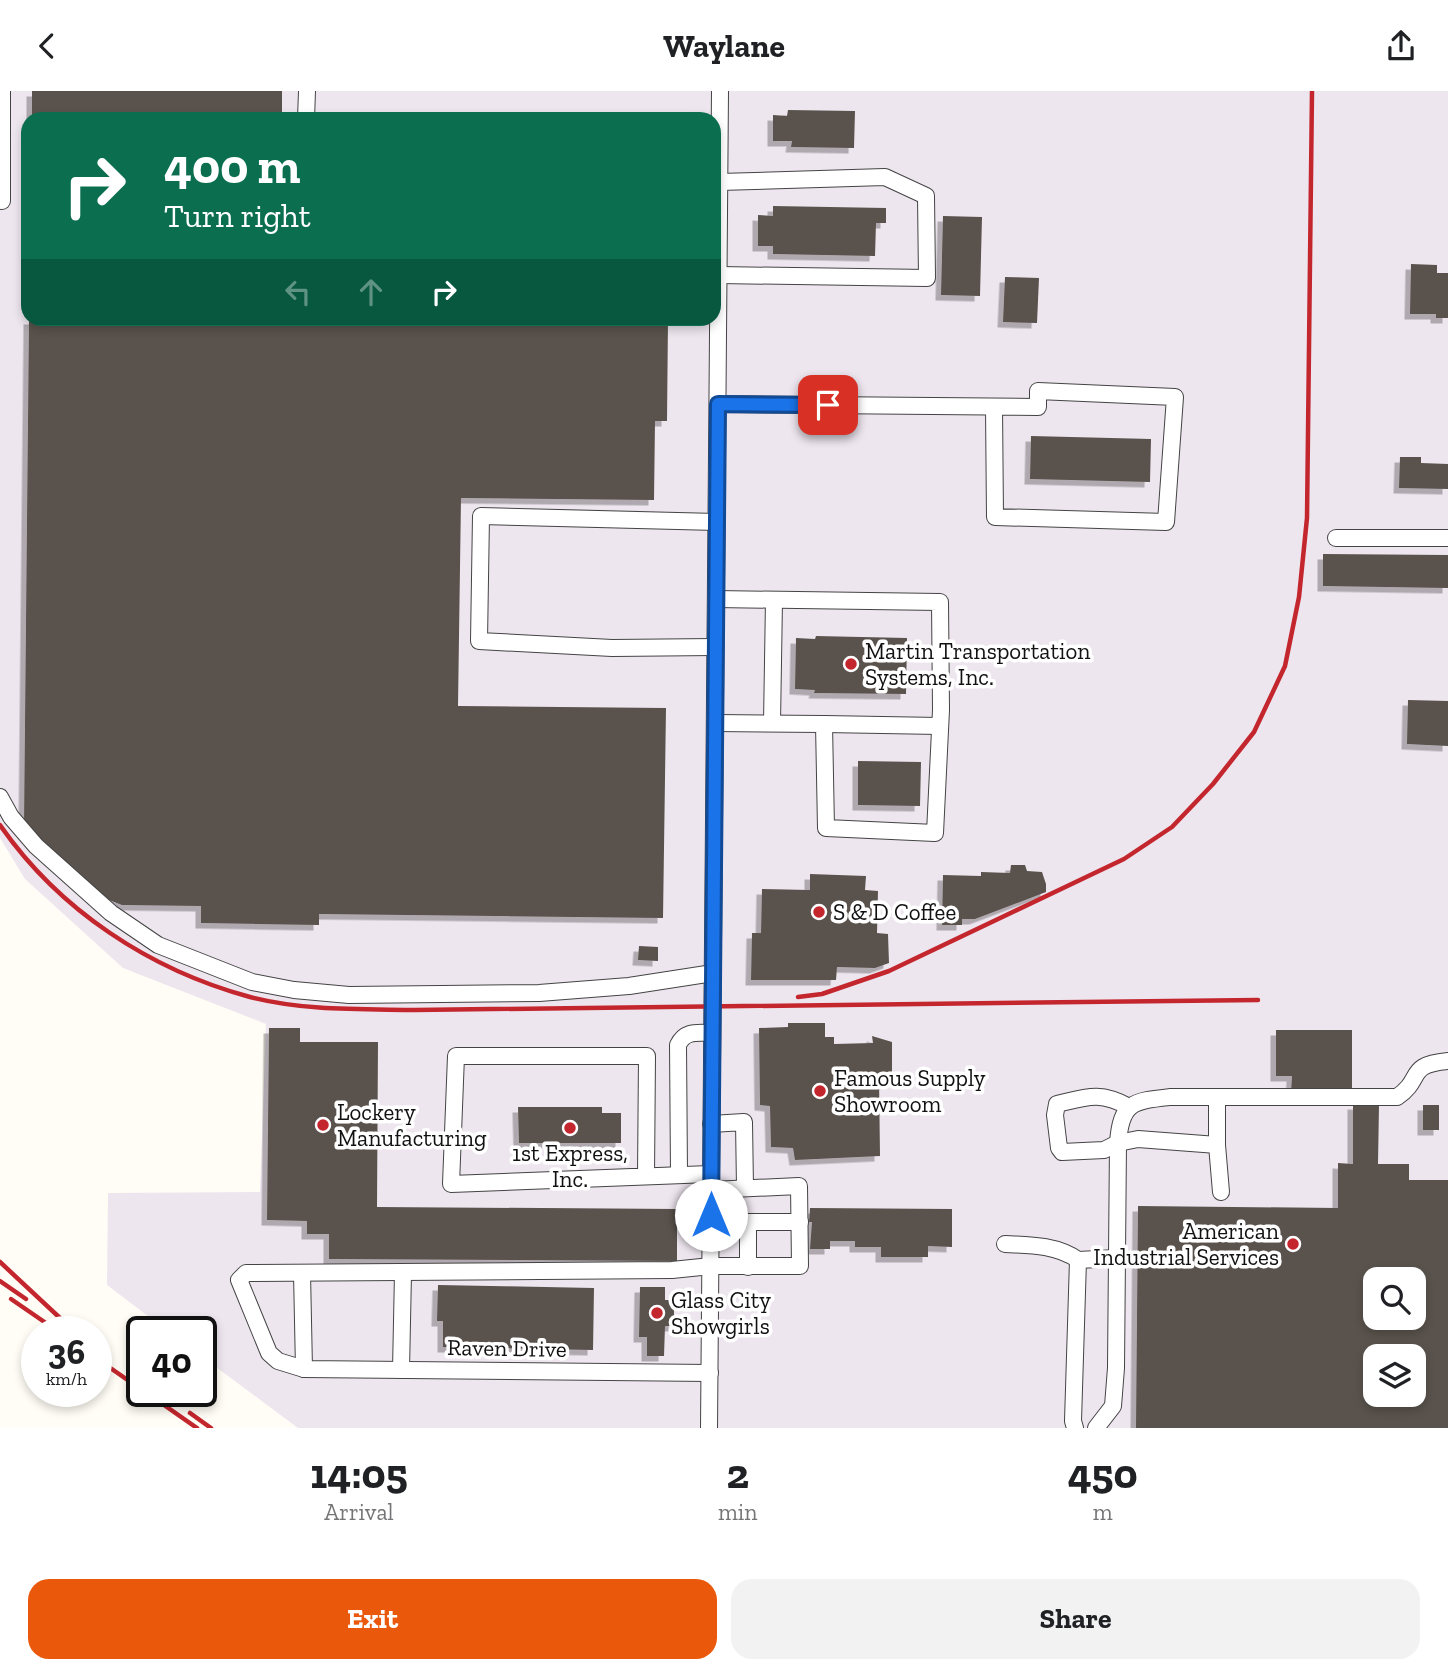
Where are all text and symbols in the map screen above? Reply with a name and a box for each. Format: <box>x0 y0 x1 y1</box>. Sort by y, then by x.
icon: back <box>28 27 66 65</box>
text: Waylane <box>663 27 785 65</box>
icon: share <box>1382 27 1420 65</box>
text: 400 m <box>164 137 300 196</box>
icon: right <box>49 140 140 231</box>
text: Turn right <box>164 197 311 235</box>
icon: left <box>279 273 317 311</box>
icon: ahead <box>352 273 390 311</box>
icon: right <box>425 273 463 311</box>
pin <box>798 375 858 435</box>
icon: arrive <box>809 386 847 424</box>
place label: Martin Transportation Systems, Inc. <box>865 637 1090 691</box>
marker: Martin Transportation Systems, Inc. <box>843 656 859 672</box>
place label: S & D Coffee <box>833 898 956 926</box>
marker: S & D Coffee <box>811 904 827 920</box>
place label: Famous Supply Showroom <box>834 1064 986 1118</box>
marker: Famous Supply Showroom <box>812 1083 828 1099</box>
place label: Lockery Manufacturing <box>337 1098 487 1152</box>
marker: Lockery Manufacturing <box>315 1117 331 1133</box>
marker: 1st Express, Inc. <box>562 1120 578 1136</box>
place label: 1st Express, Inc. <box>512 1139 628 1193</box>
position arrow <box>674 1178 748 1252</box>
place label: American Industrial Services <box>1093 1217 1279 1271</box>
marker: American Industrial Services <box>1285 1236 1301 1252</box>
map controls <box>1363 1267 1426 1407</box>
button: search <box>1363 1267 1426 1330</box>
place label: Glass City Showgirls <box>671 1286 771 1340</box>
marker: Glass City Showgirls <box>649 1305 665 1321</box>
speed limit sign: 40 <box>126 1316 217 1407</box>
text: 36 <box>48 1331 85 1373</box>
street label: Raven Drive <box>447 1333 567 1363</box>
button: layers <box>1363 1344 1426 1407</box>
text: km/h <box>46 1368 87 1390</box>
text: 14:05 <box>310 1448 408 1499</box>
text: 2 <box>726 1448 749 1499</box>
text: 450 <box>1068 1448 1138 1499</box>
text: Arrival <box>324 1498 394 1526</box>
text: min <box>718 1498 757 1526</box>
text: m <box>1093 1498 1113 1526</box>
button: Exit <box>28 1579 717 1659</box>
button: Share <box>731 1579 1420 1659</box>

